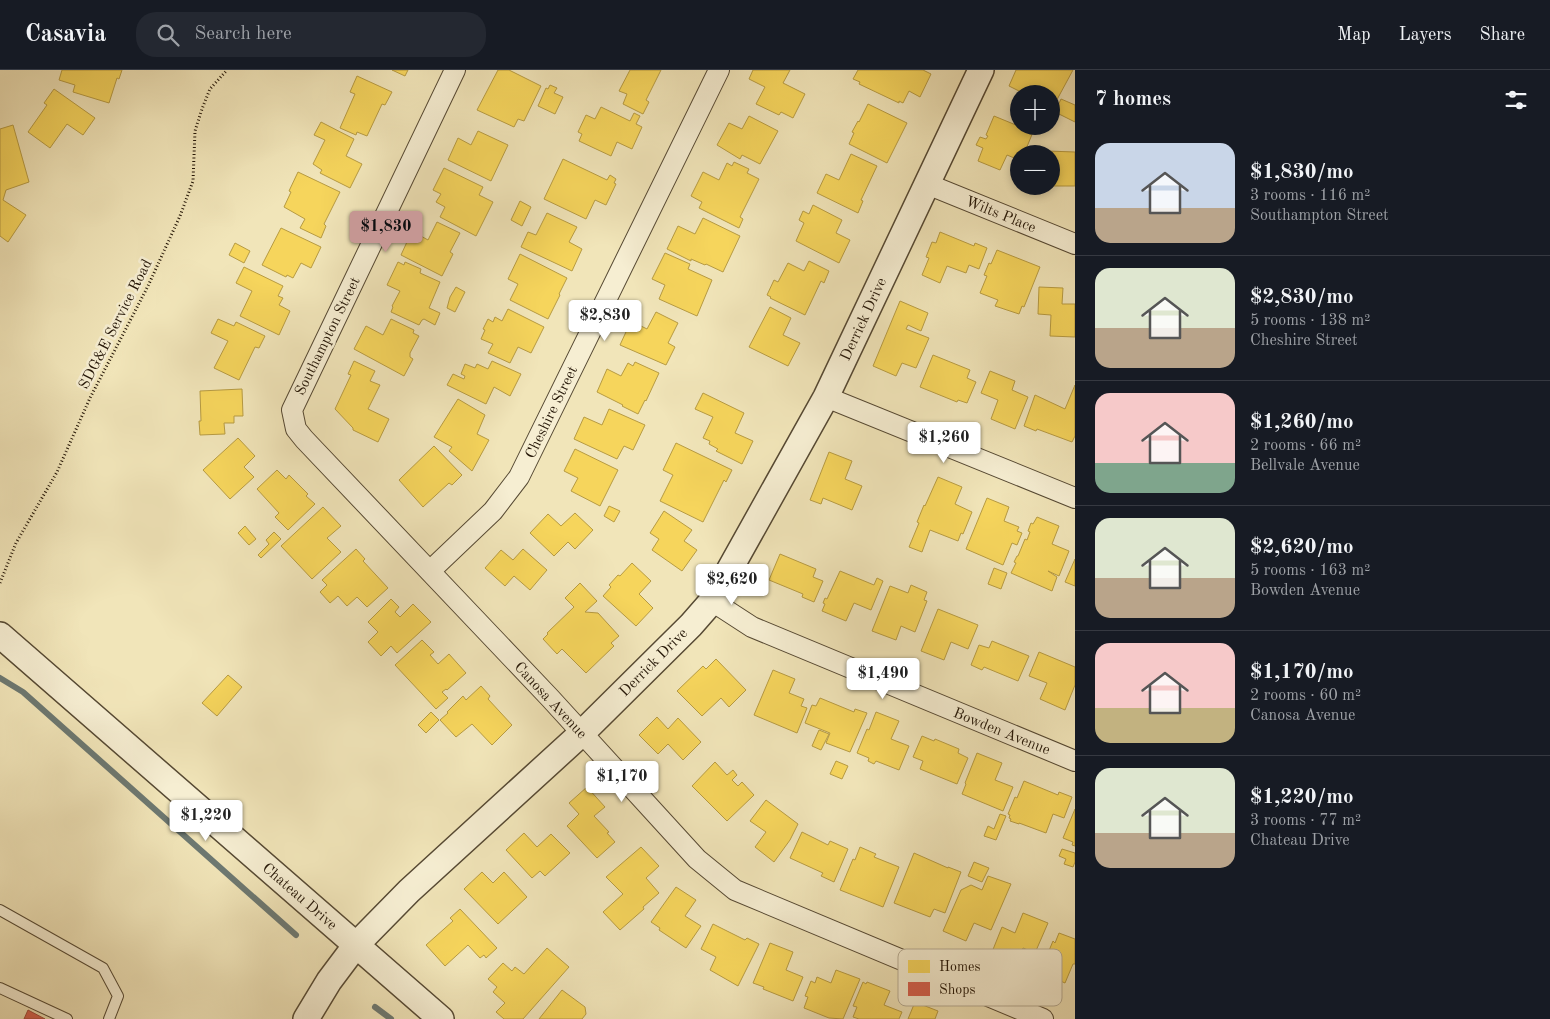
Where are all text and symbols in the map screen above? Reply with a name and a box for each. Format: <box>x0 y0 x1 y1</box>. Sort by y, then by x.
search box <box>136 12 486 57</box>
icon: search <box>154 21 182 49</box>
text: Casavia <box>25 23 106 47</box>
text: Search here <box>194 25 292 44</box>
text: Map <box>1337 26 1371 44</box>
text: Layers <box>1399 26 1451 44</box>
text: Share <box>1479 26 1525 44</box>
map controls <box>1010 85 1060 195</box>
button: + <box>1010 85 1060 135</box>
icon: filters <box>1502 86 1530 114</box>
text: 7 homes <box>1095 89 1171 110</box>
button: − <box>1010 145 1060 195</box>
text: $1,830/mo <box>1250 162 1354 183</box>
icon: home <box>1135 163 1195 223</box>
text: 3 rooms · 116 m² <box>1250 188 1370 204</box>
street label: Wilts Place <box>963 194 1038 236</box>
text: Southampton Street <box>1250 208 1389 224</box>
pin: $1,830 <box>345 210 427 253</box>
text: $1,830 <box>361 219 411 235</box>
street label: SDG&E Service Road <box>77 257 156 392</box>
street label: Southampton Street <box>293 275 364 398</box>
street label: Derrick Drive <box>839 276 890 363</box>
text: $2,830/mo <box>1250 287 1354 308</box>
icon: home <box>1135 288 1195 348</box>
pin: $2,830 <box>564 300 646 342</box>
text: $2,830 <box>580 308 630 324</box>
text: 5 rooms · 138 m² <box>1250 313 1370 329</box>
text: Cheshire Street <box>1250 333 1358 349</box>
street label: Cheshire Street <box>524 364 581 461</box>
text: $1,260/mo <box>1250 412 1354 433</box>
icon: home <box>1135 413 1195 473</box>
pin: $1,260 <box>903 422 985 464</box>
text: $1,260 <box>919 430 969 446</box>
text: 2 rooms · 66 m² <box>1250 438 1361 454</box>
text: Bellvale Avenue <box>1250 458 1360 474</box>
text: $2,620/mo <box>1250 537 1354 558</box>
icon: home <box>1135 538 1195 598</box>
text: 5 rooms · 163 m² <box>1250 563 1370 579</box>
pin: $2,620 <box>691 564 773 606</box>
text: $2,620 <box>707 572 757 588</box>
text: Bowden Avenue <box>1250 583 1360 599</box>
street label: Derrick Drive <box>617 626 691 700</box>
pin: $1,490 <box>842 658 924 700</box>
street label: Canosa Avenue <box>511 660 589 742</box>
text: $1,170/mo <box>1250 662 1354 683</box>
icon: home <box>1135 663 1195 723</box>
text: $1,490 <box>858 666 908 682</box>
text: 2 rooms · 60 m² <box>1250 688 1361 704</box>
street label: Bowden Avenue <box>951 706 1052 759</box>
text: Canosa Avenue <box>1250 708 1355 724</box>
pin: $1,170 <box>581 760 663 803</box>
text: $1,170 <box>597 769 647 785</box>
text: $1,220/mo <box>1250 787 1354 808</box>
icon: home <box>1135 788 1195 848</box>
pin: $1,220 <box>165 800 247 842</box>
text: $1,220 <box>181 808 231 824</box>
text: 3 rooms · 77 m² <box>1250 813 1361 829</box>
text: Chateau Drive <box>1250 833 1350 849</box>
street label: Chateau Drive <box>259 861 339 934</box>
legend <box>898 949 1062 1006</box>
text: Homes <box>939 960 981 974</box>
text: Shops <box>939 983 976 997</box>

